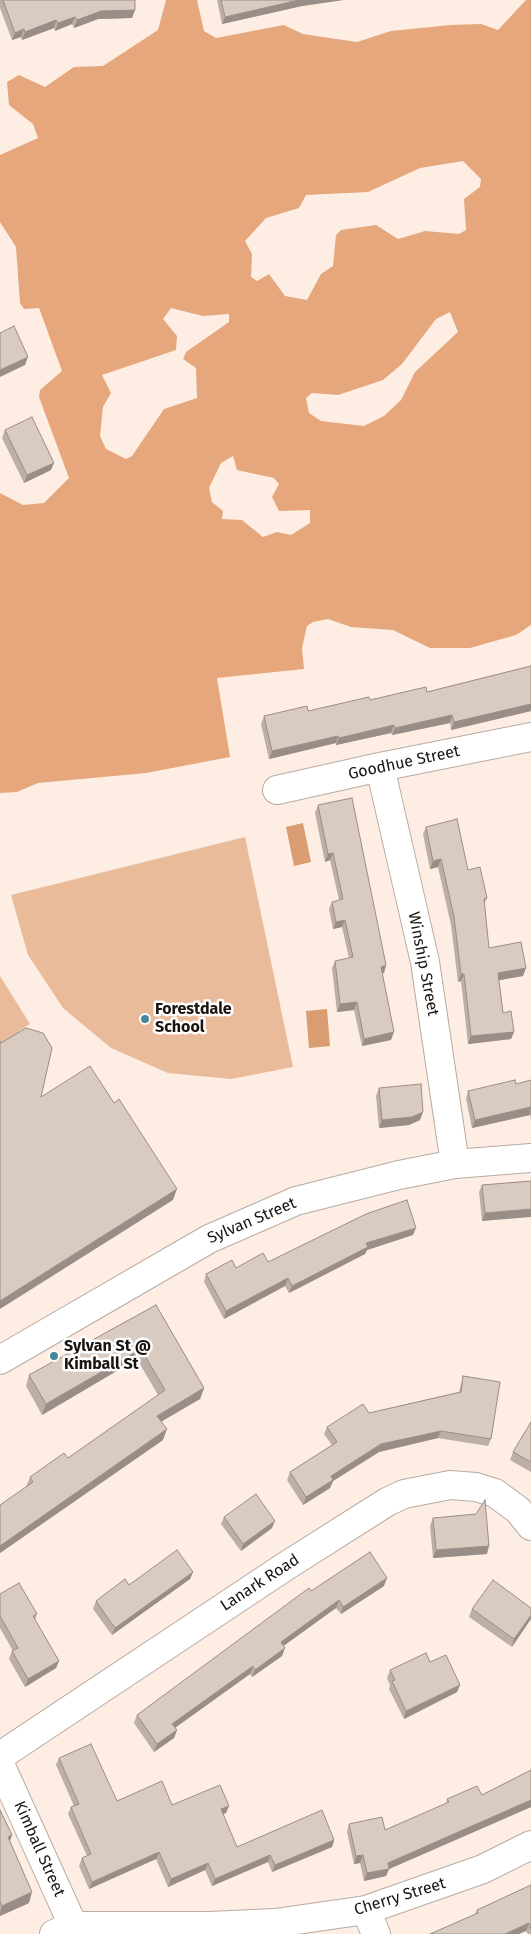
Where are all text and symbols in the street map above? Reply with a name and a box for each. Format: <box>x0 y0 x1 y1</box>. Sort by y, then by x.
street label: Goodhue Street <box>347 742 461 784</box>
street label: Winship Street <box>404 910 442 1018</box>
place label: Forestdale School <box>155 1000 232 1038</box>
marker: Forestdale School <box>139 1013 151 1025</box>
street label: Sylvan Street <box>205 1194 299 1248</box>
place label: Sylvan St @ Kimball St <box>64 1337 151 1375</box>
marker: Sylvan St @ Kimball St <box>48 1350 60 1362</box>
street label: Lanark Road <box>217 1550 303 1616</box>
street label: Kimball Street <box>9 1798 69 1900</box>
street label: Cherry Street <box>352 1874 448 1920</box>

